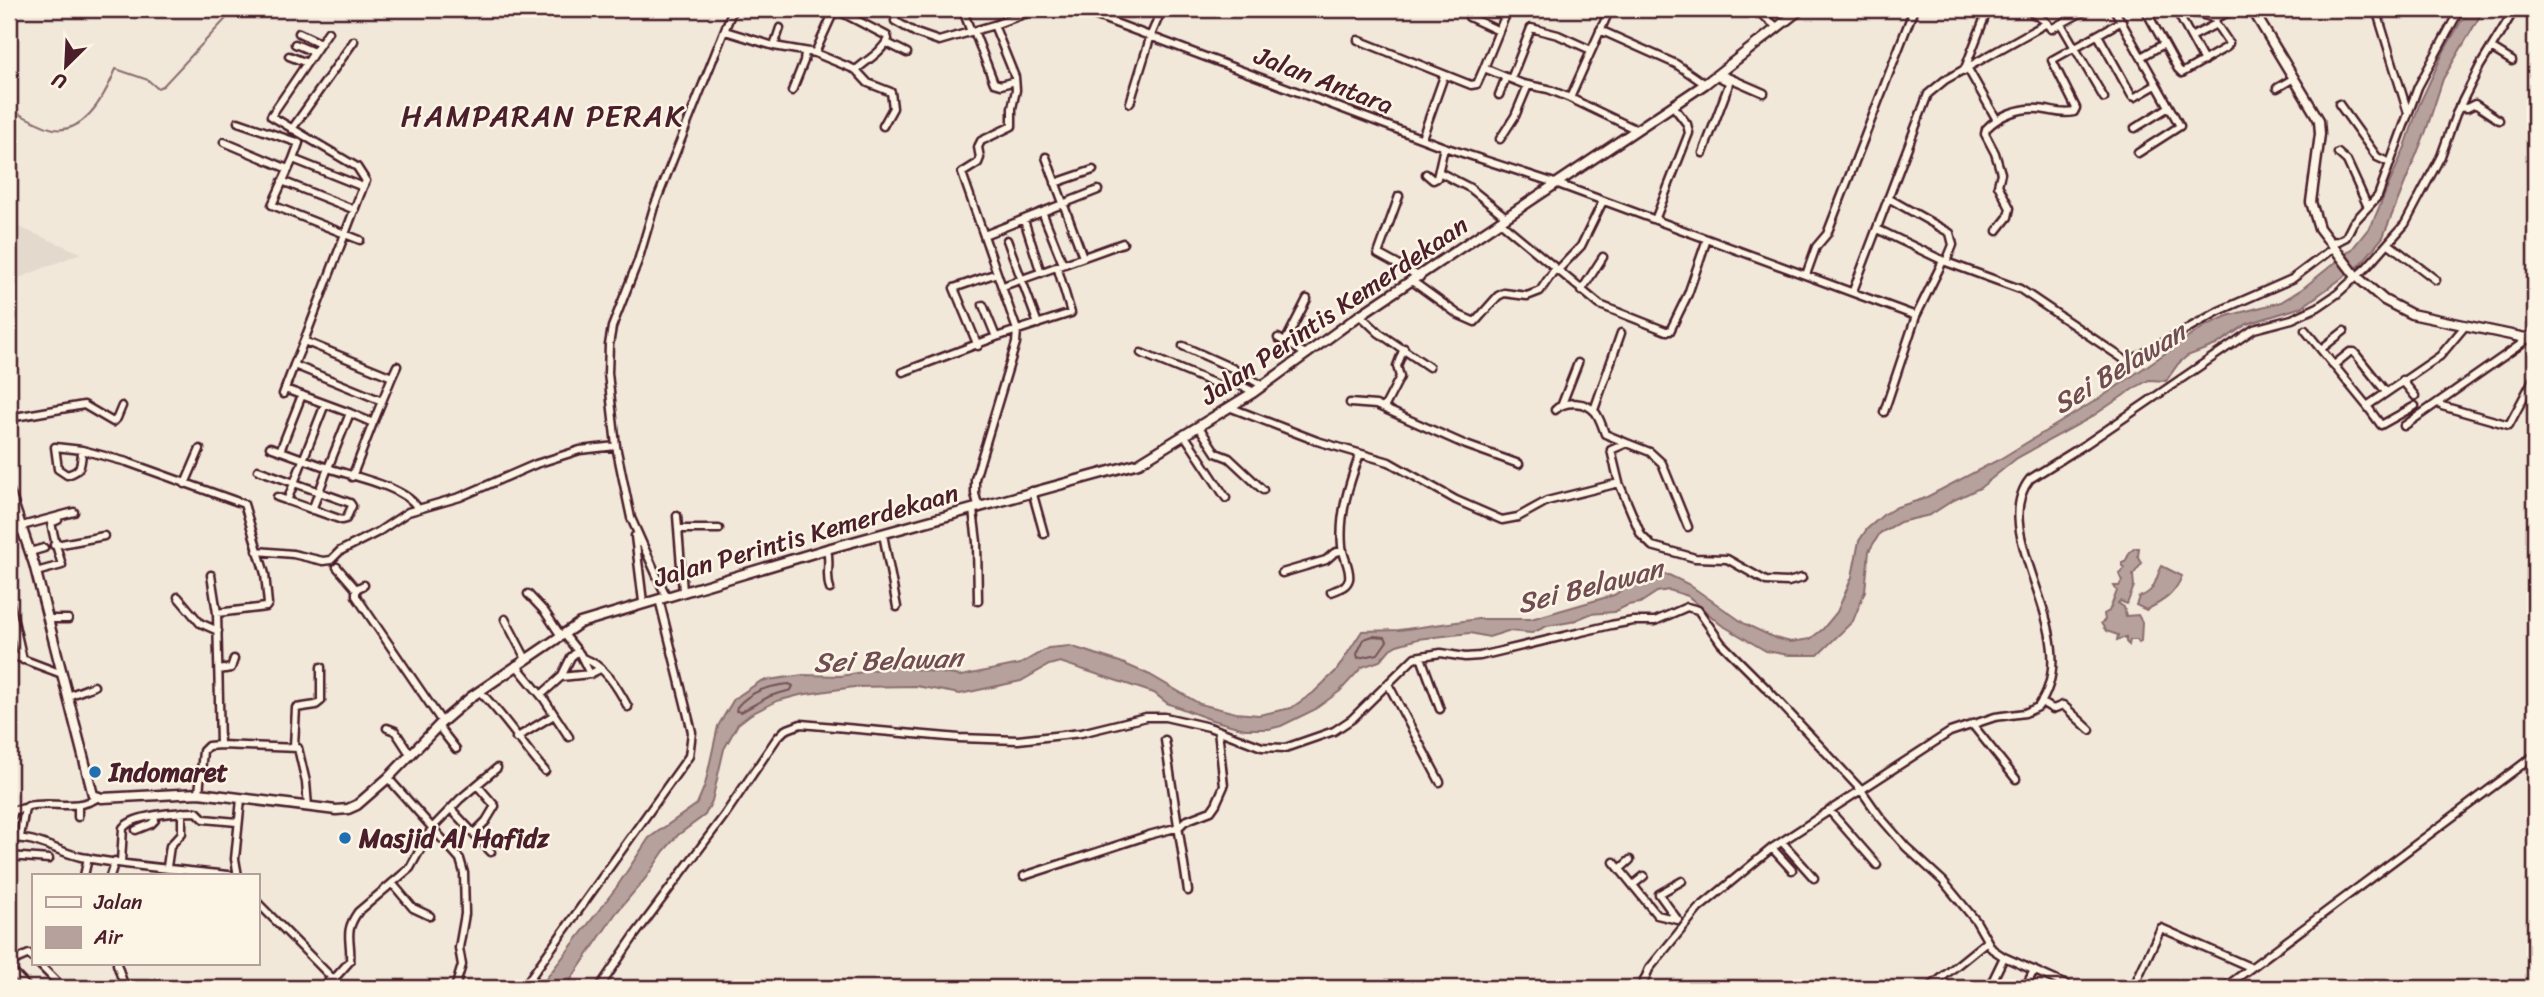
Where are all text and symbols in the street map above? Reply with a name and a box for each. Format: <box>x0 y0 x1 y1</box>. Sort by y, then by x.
north arrow <box>32 32 102 102</box>
street label: Jalan Antara <box>1247 32 1400 128</box>
text: U <box>46 63 72 99</box>
district label: HAMPARAN PERAK <box>401 89 685 143</box>
street label: Jalan Perintis Kemerdekaan <box>1190 203 1478 418</box>
water label: Sei Belawan <box>2042 307 2198 427</box>
street label: Jalan Perintis Kemerdekaan <box>647 469 964 601</box>
water label: Sei Belawan <box>1512 544 1671 628</box>
water label: Sei Belawan <box>813 633 966 687</box>
place label: Indomaret <box>107 749 228 795</box>
marker: Indomaret <box>87 764 103 780</box>
place label: Masjid Al Hafidz <box>358 815 550 861</box>
marker: Masjid Al Hafidz <box>337 830 353 846</box>
legend <box>32 874 259 965</box>
text: Jalan <box>93 883 142 921</box>
text: Air <box>93 918 124 956</box>

